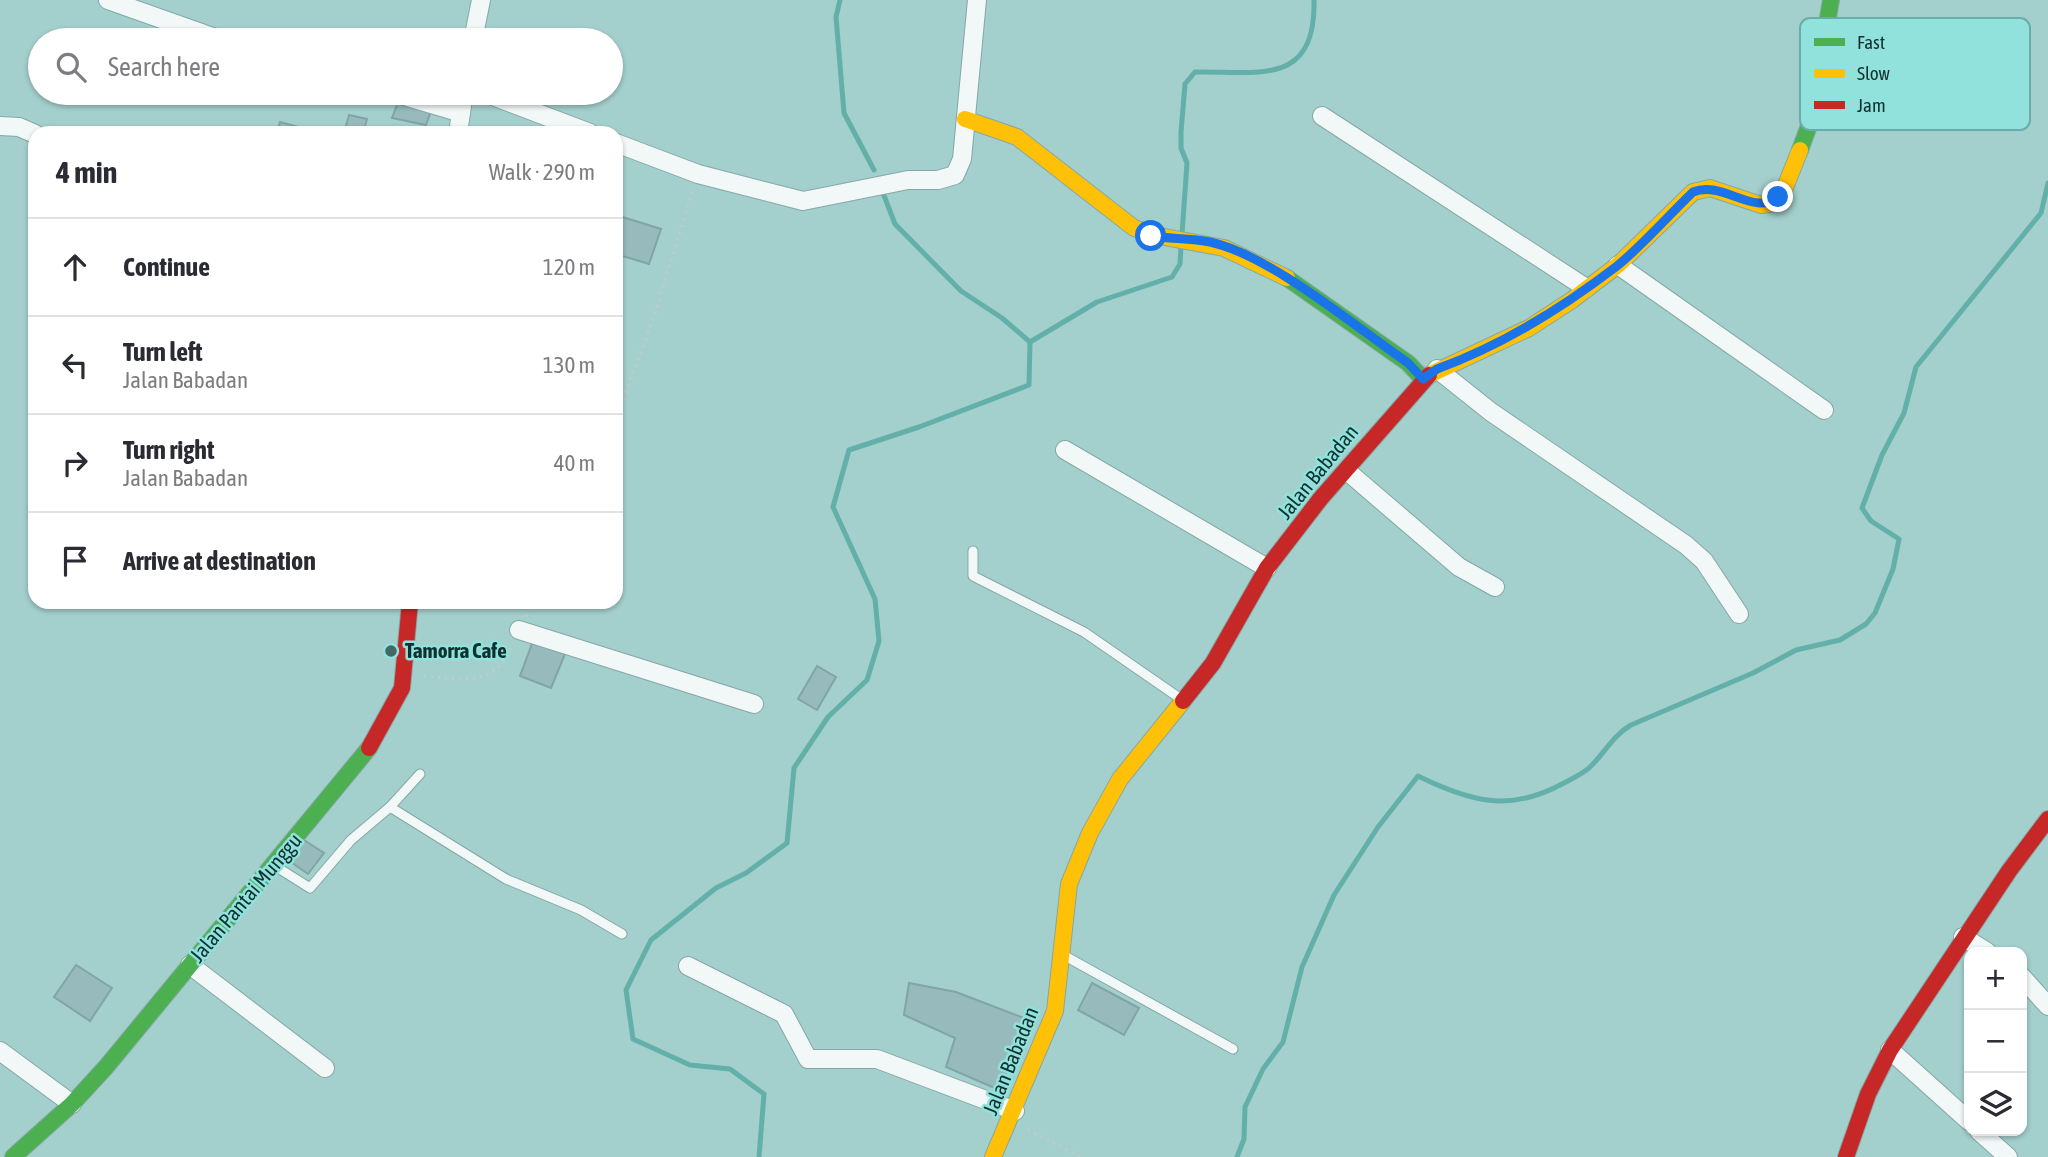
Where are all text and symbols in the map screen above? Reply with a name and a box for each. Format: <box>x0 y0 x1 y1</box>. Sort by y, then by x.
legend <box>1800 18 2030 130</box>
search box <box>28 28 623 105</box>
text: Fast <box>1857 31 1885 53</box>
icon: search <box>52 48 90 86</box>
text: Search here <box>108 52 220 82</box>
text: Slow <box>1857 62 1891 84</box>
text: Jam <box>1857 94 1886 116</box>
text: 4 min <box>56 155 117 189</box>
text: Walk · 290 m <box>489 159 595 185</box>
route end <box>1762 181 1793 212</box>
route start <box>1135 220 1166 251</box>
icon: ahead <box>56 248 94 286</box>
text: Continue <box>123 252 210 282</box>
text: 120 m <box>543 254 595 280</box>
text: Turn left <box>123 337 203 367</box>
icon: left <box>56 346 94 384</box>
text: 130 m <box>543 352 595 378</box>
text: Jalan Babadan <box>123 367 248 393</box>
street label: Jalan Babadan <box>1272 419 1362 523</box>
text: Turn right <box>123 435 214 465</box>
icon: right <box>56 444 94 482</box>
text: 40 m <box>554 450 595 476</box>
text: Jalan Babadan <box>123 465 248 491</box>
icon: arrive <box>56 542 94 580</box>
text: Arrive at destination <box>123 546 316 576</box>
place label: Tamorra Cafe <box>405 638 507 662</box>
marker: Tamorra Cafe <box>383 643 399 659</box>
street label: Jalan Pantai Munggu <box>184 828 306 967</box>
map controls <box>1964 947 2027 1136</box>
button: + <box>1964 947 2027 1010</box>
street label: Jalan Babadan <box>978 1003 1043 1118</box>
button: − <box>1964 1010 2027 1073</box>
button: layers <box>1964 1073 2027 1136</box>

